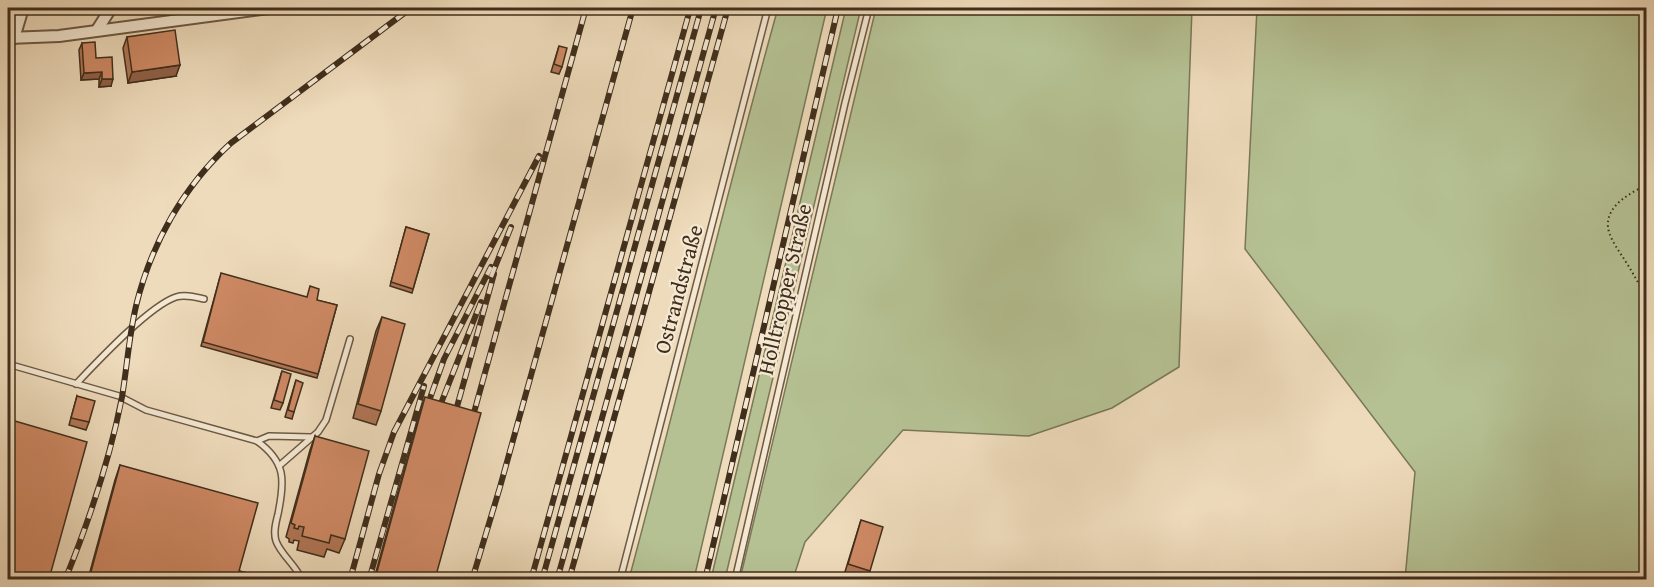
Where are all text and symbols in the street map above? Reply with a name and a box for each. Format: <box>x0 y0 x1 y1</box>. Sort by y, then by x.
street label: Holltropper Straße <box>749 200 819 378</box>
street label: Ostrandstraße <box>645 221 711 357</box>

